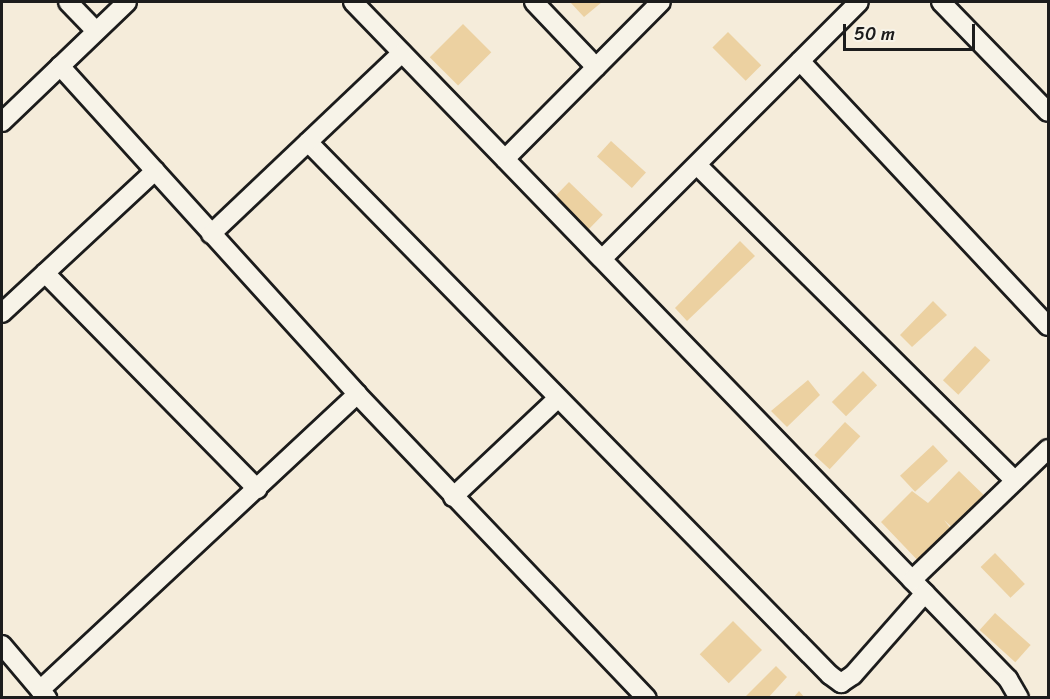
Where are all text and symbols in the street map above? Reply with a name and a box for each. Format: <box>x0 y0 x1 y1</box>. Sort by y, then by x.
scale bar <box>846 12 978 50</box>
text: 50 m <box>854 18 895 50</box>

